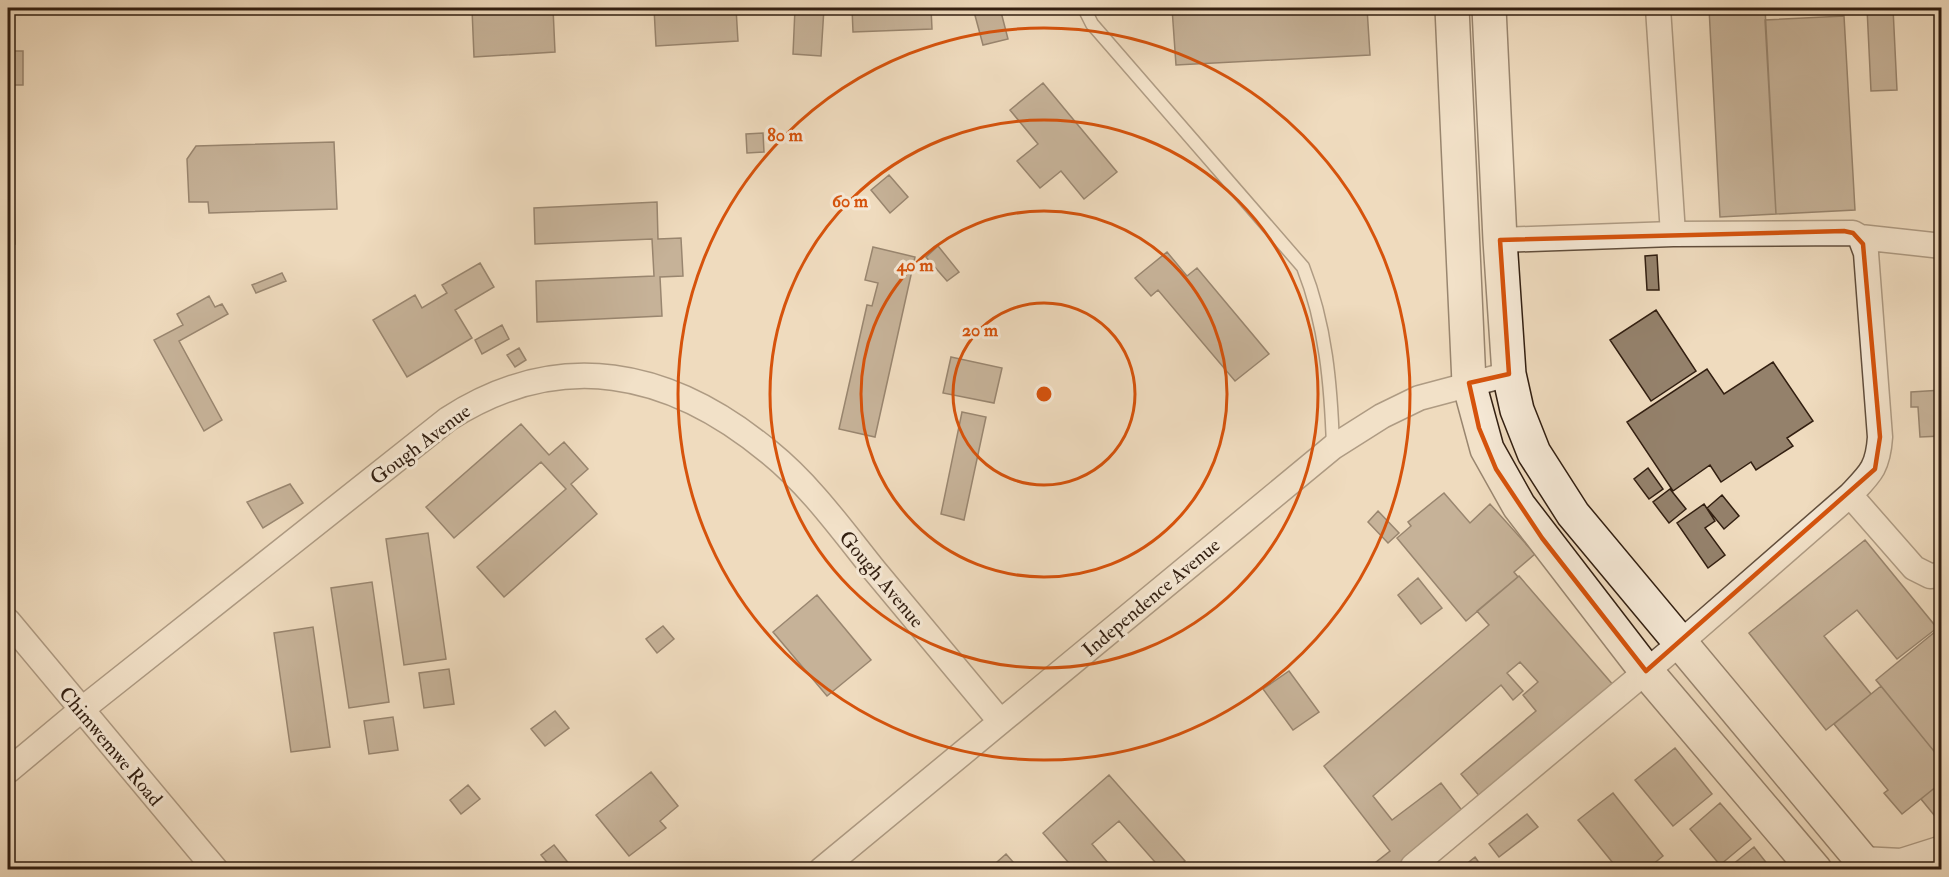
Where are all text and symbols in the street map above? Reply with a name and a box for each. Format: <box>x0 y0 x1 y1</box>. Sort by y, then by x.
text: 80 m <box>767 124 804 147</box>
text: 60 m <box>832 190 869 213</box>
text: 40 m <box>896 254 934 277</box>
text: 20 m <box>962 319 999 342</box>
centre of rings <box>1034 384 1054 404</box>
street label: Gough Avenue <box>365 399 475 490</box>
street label: Gough Avenue <box>834 526 930 633</box>
street label: Independence Avenue <box>1077 532 1226 663</box>
street label: Chimwemwe Road <box>53 682 168 811</box>

